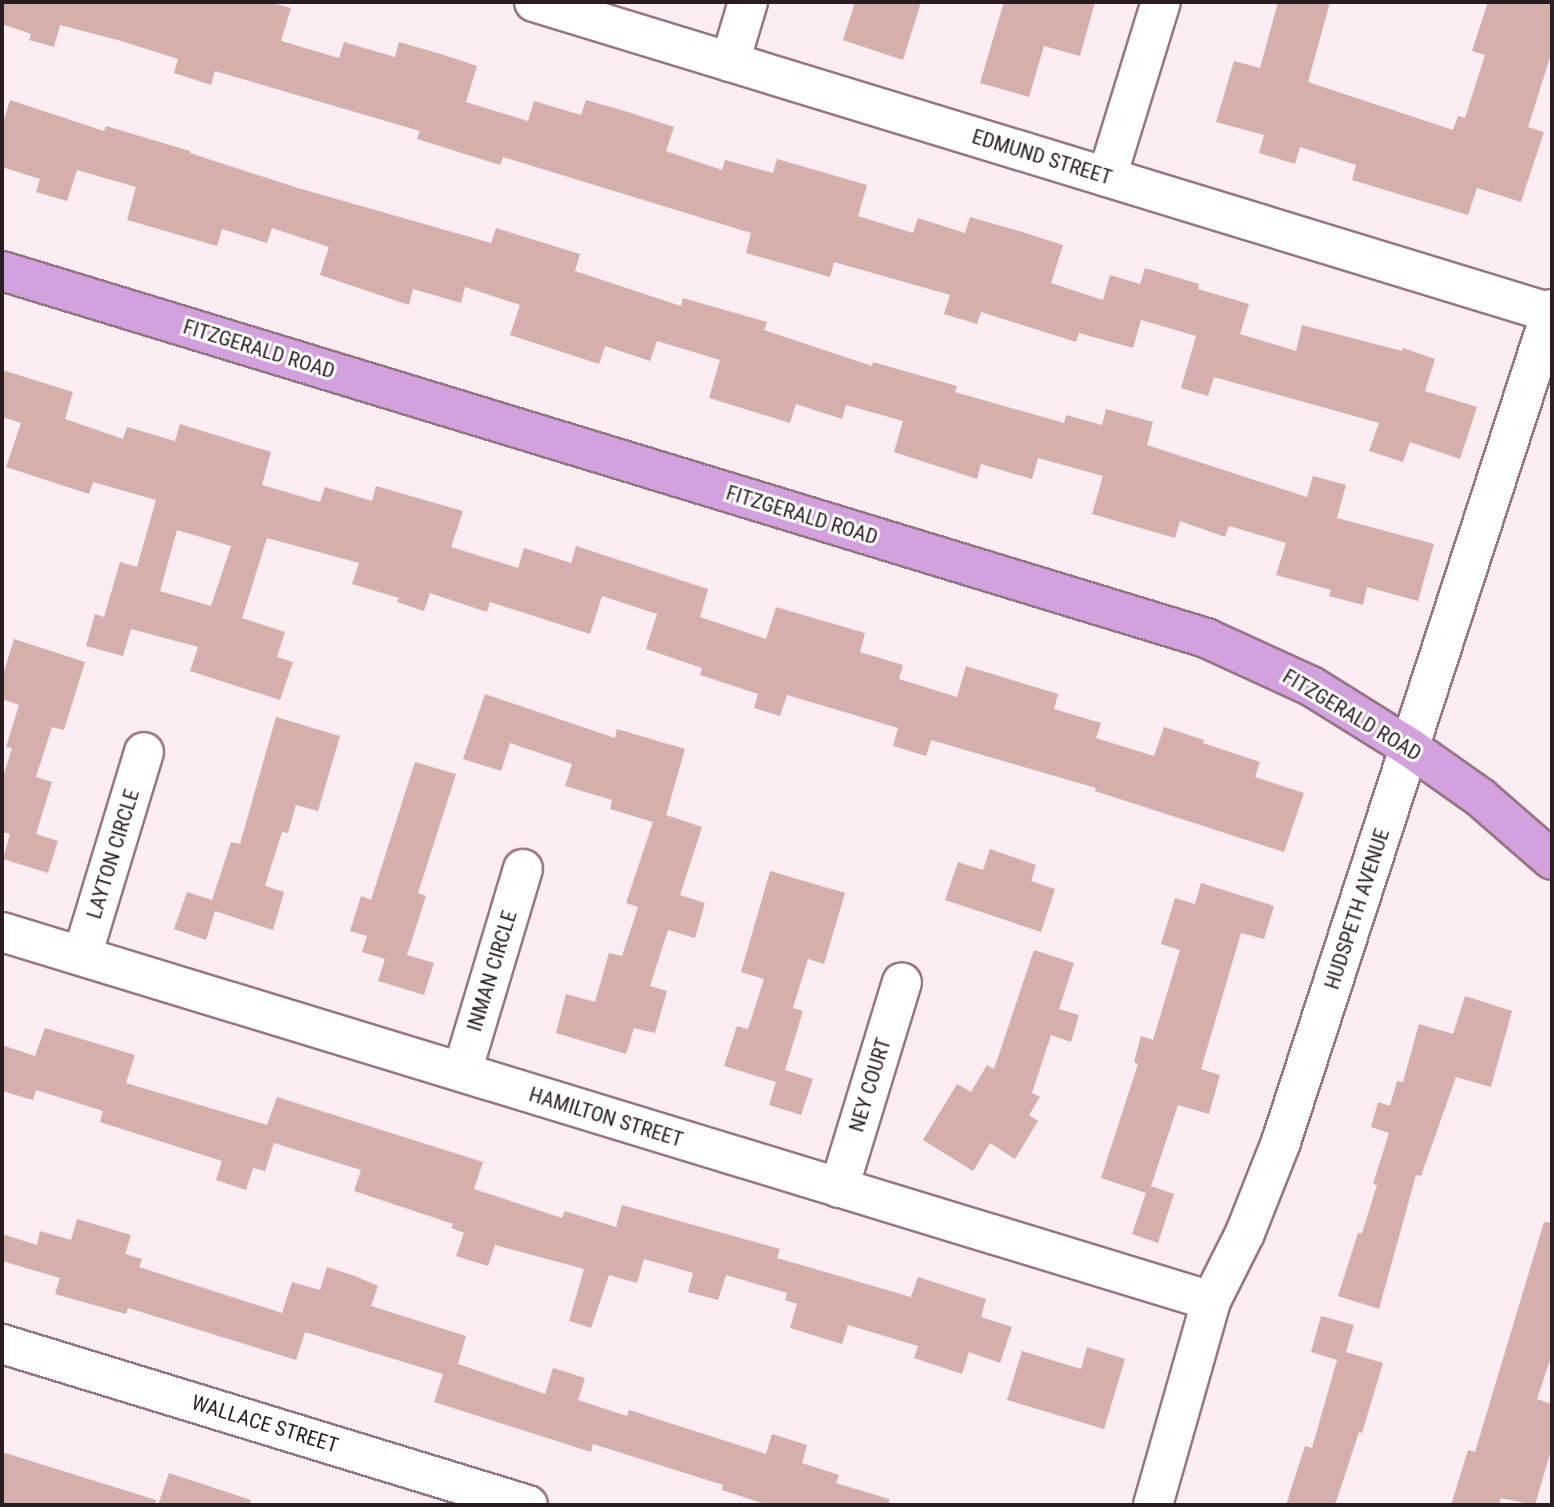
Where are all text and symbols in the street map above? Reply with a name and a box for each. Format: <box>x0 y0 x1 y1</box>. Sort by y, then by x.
street label: EDMUND STREET <box>969 124 1115 190</box>
street label: FITZGERALD ROAD <box>180 314 338 384</box>
street label: FITZGERALD ROAD <box>723 480 881 550</box>
street label: FITZGERALD ROAD <box>1278 664 1426 766</box>
street label: LAYTON CIRCLE <box>81 786 145 922</box>
street label: HUDSPETH AVENUE <box>1319 825 1395 993</box>
street label: INMAN CIRCLE <box>462 908 522 1034</box>
street label: NEY COURT <box>844 1035 896 1135</box>
street label: HAMILTON STREET <box>526 1082 686 1152</box>
street label: WALLACE STREET <box>189 1390 341 1458</box>

